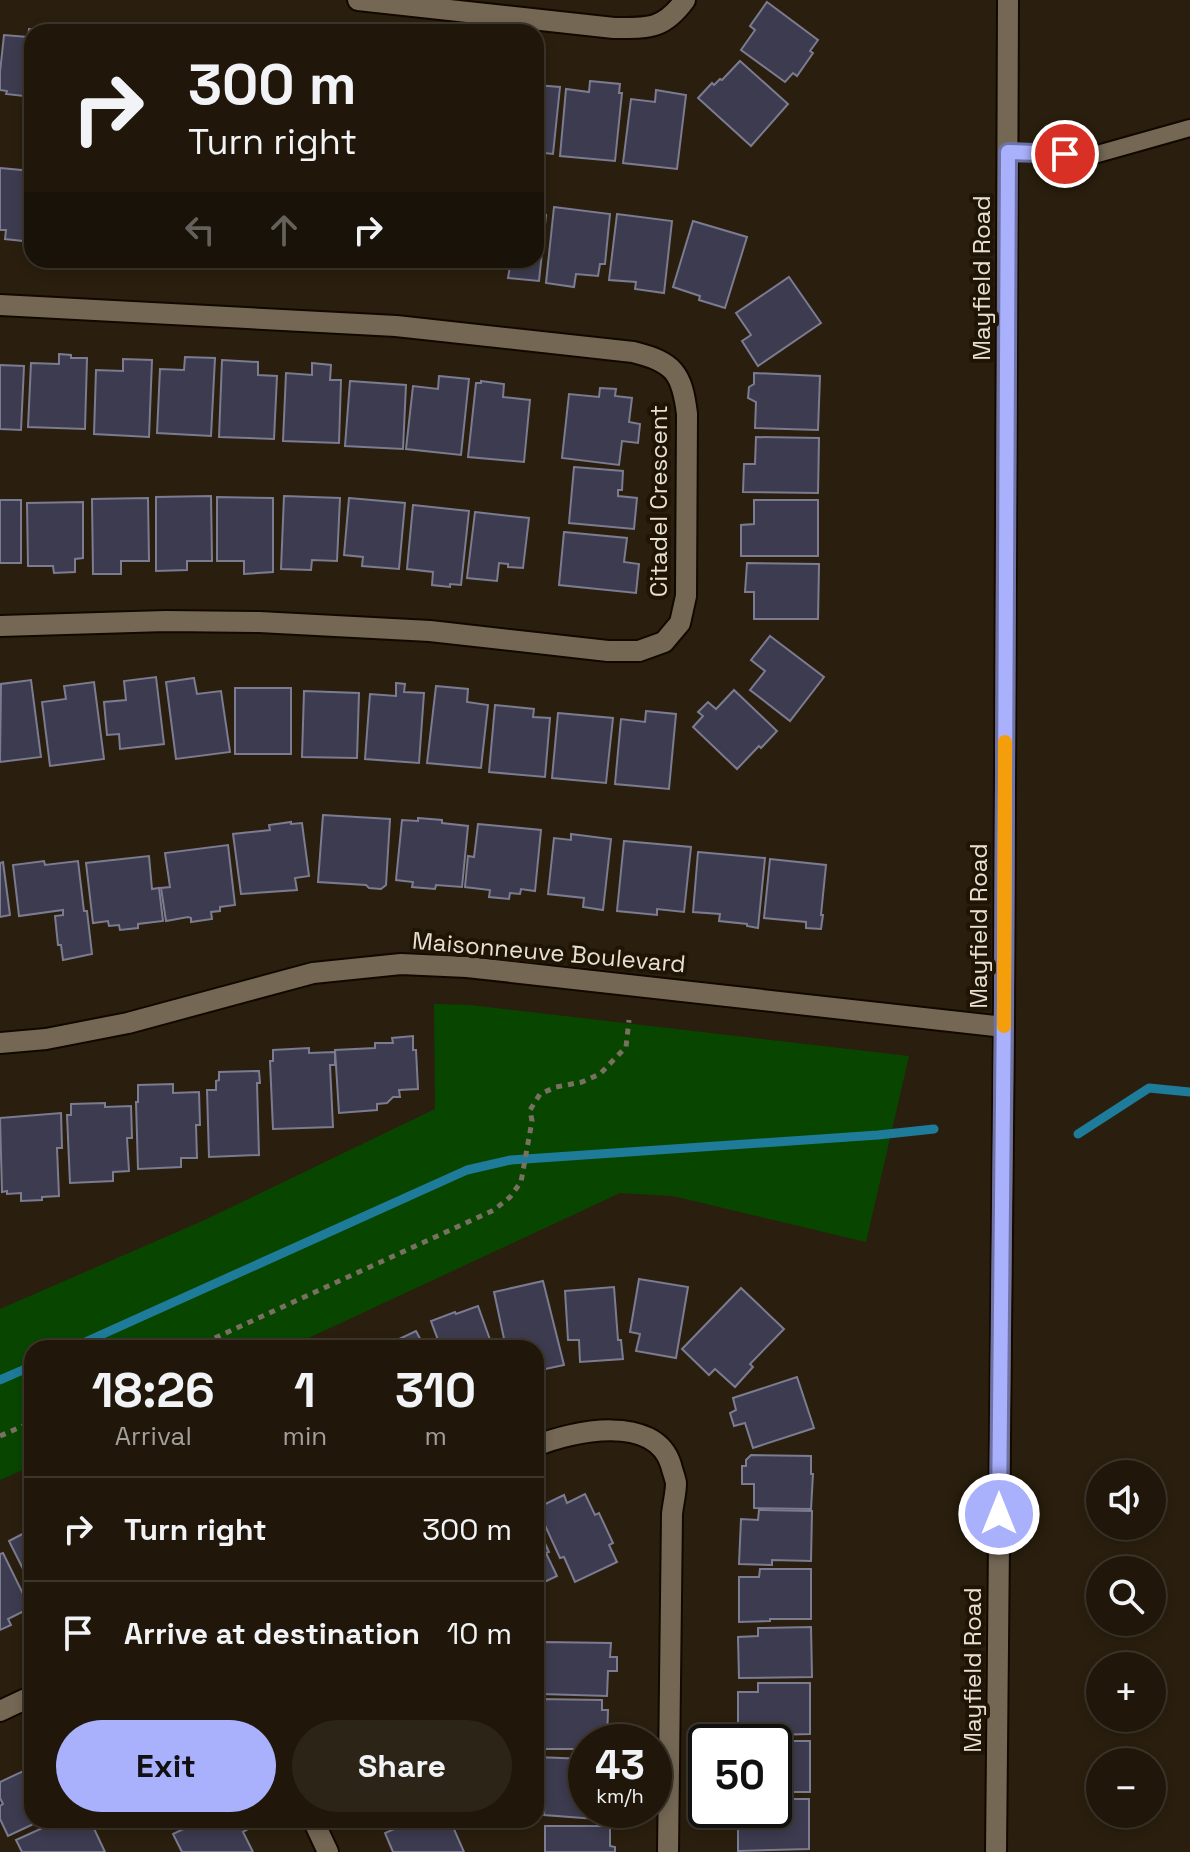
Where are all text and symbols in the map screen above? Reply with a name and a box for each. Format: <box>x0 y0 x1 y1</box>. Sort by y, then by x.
text: 300 m <box>188 49 357 120</box>
icon: right <box>56 56 160 160</box>
text: Turn right <box>188 119 357 165</box>
pin <box>1031 120 1099 188</box>
icon: arrive <box>1043 132 1087 176</box>
street label: Mayfield Road <box>966 195 997 361</box>
icon: left <box>178 208 222 252</box>
icon: ahead <box>262 208 306 252</box>
icon: right <box>346 208 390 252</box>
street label: Citadel Crescent <box>643 405 674 597</box>
street label: Mayfield Road <box>963 843 994 1009</box>
street label: Maisonneuve Boulevard <box>411 925 687 979</box>
text: 18:26 <box>92 1360 215 1421</box>
text: 1 <box>294 1360 316 1421</box>
text: 310 <box>395 1360 476 1421</box>
text: Arrival <box>115 1419 192 1453</box>
text: min <box>283 1419 327 1453</box>
text: m <box>424 1419 447 1453</box>
map controls <box>1086 1460 1166 1828</box>
button: sound <box>1086 1460 1166 1540</box>
position arrow <box>957 1472 1041 1556</box>
icon: right <box>56 1507 100 1551</box>
text: Turn right <box>124 1510 267 1549</box>
text: 300 m <box>422 1510 512 1549</box>
button: search <box>1086 1556 1166 1636</box>
street label: Mayfield Road <box>957 1587 988 1753</box>
icon: arrive <box>56 1611 100 1655</box>
text: Arrive at destination <box>124 1614 420 1653</box>
text: 10 m <box>447 1614 512 1653</box>
button: + <box>1086 1652 1166 1732</box>
button: Exit <box>56 1720 276 1812</box>
button: Share <box>292 1720 512 1812</box>
speed limit sign: 50 <box>688 1724 792 1828</box>
text: 43 <box>595 1740 645 1791</box>
button: − <box>1086 1748 1166 1828</box>
text: km/h <box>596 1783 644 1809</box>

